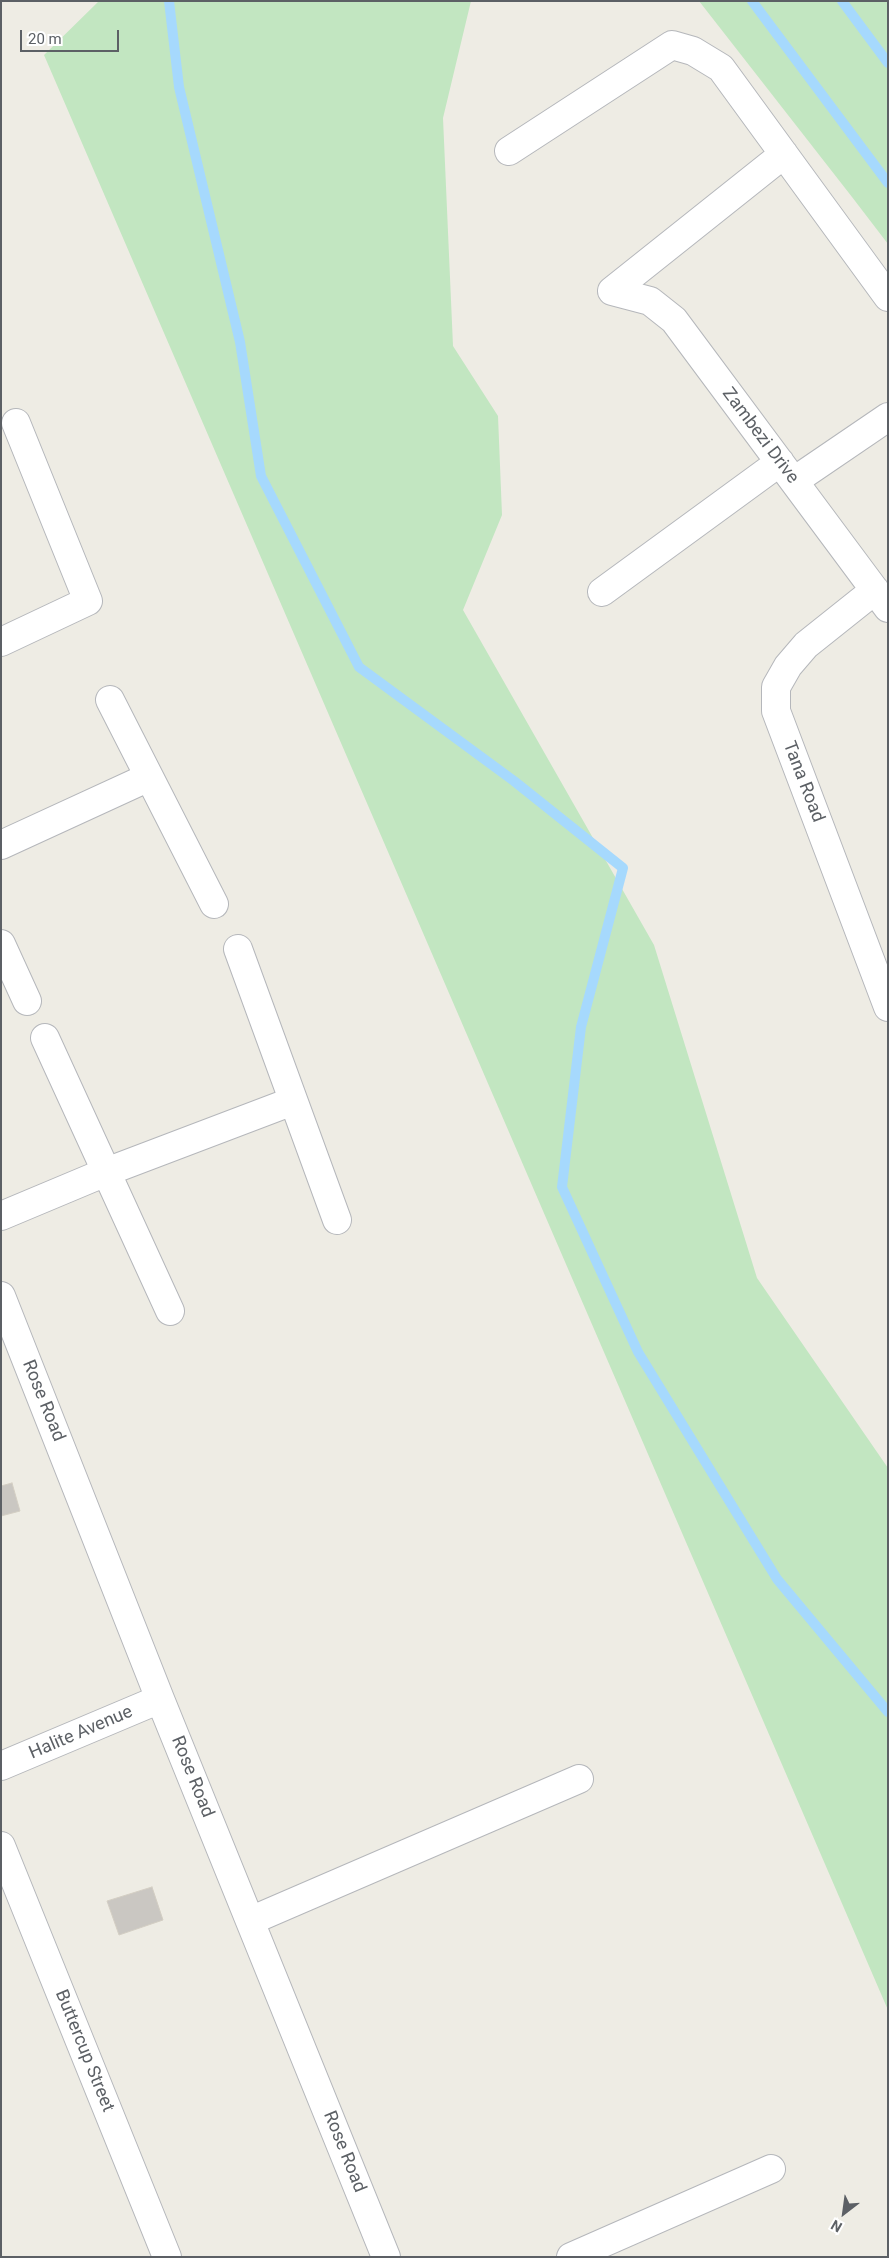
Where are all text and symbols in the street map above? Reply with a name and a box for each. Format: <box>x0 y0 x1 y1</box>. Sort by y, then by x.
scale bar <box>22 20 121 52</box>
text: 20 m <box>28 30 62 48</box>
street label: Zambezi Drive <box>717 384 803 488</box>
street label: Tana Road <box>778 738 828 826</box>
street label: Rose Road <box>17 1357 69 1445</box>
street label: Halite Avenue <box>26 1702 136 1764</box>
street label: Rose Road <box>166 1733 218 1821</box>
street label: Buttercup Street <box>50 1987 118 2115</box>
street label: Rose Road <box>318 2108 370 2196</box>
north arrow <box>819 2188 869 2238</box>
text: N <box>828 2217 845 2235</box>

